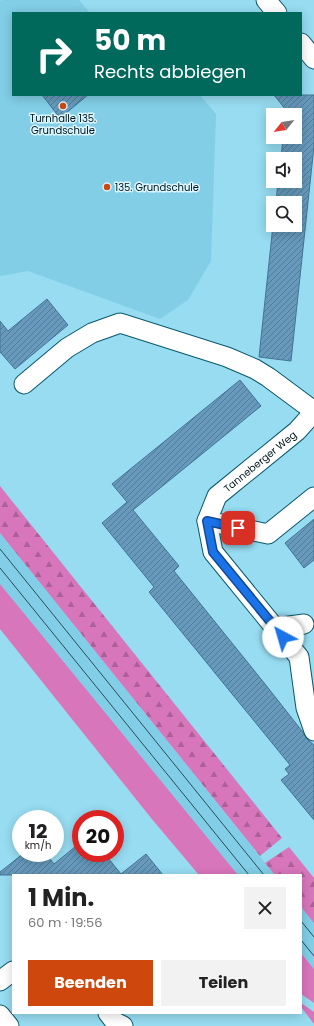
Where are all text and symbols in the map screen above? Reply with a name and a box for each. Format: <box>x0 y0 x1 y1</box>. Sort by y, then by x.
text: 50 m <box>94 21 166 60</box>
icon: right <box>28 28 80 80</box>
text: Rechts abbiegen <box>94 59 246 84</box>
marker: Turnhalle 135. Grundschule <box>58 101 68 111</box>
north arrow <box>266 108 302 144</box>
map controls <box>266 108 302 232</box>
place label: Turnhalle 135. Grundschule <box>30 111 96 138</box>
button: sound <box>266 152 302 188</box>
place label: 135. Grundschule <box>115 180 199 195</box>
marker: 135. Grundschule <box>102 182 112 192</box>
button: search <box>266 196 302 232</box>
street label: Tanneberger Weg <box>220 427 300 496</box>
pin <box>221 511 255 545</box>
icon: arrive <box>227 517 249 539</box>
position arrow <box>262 616 304 658</box>
speed limit sign: 20 <box>72 810 124 862</box>
text: 12 <box>29 817 47 845</box>
text: km/h <box>25 838 51 853</box>
text: 1 Min. <box>28 881 94 914</box>
button: close <box>244 887 286 929</box>
text: 60 m · 19:56 <box>28 913 103 932</box>
button: Beenden <box>28 960 153 1006</box>
button: Teilen <box>161 960 286 1006</box>

